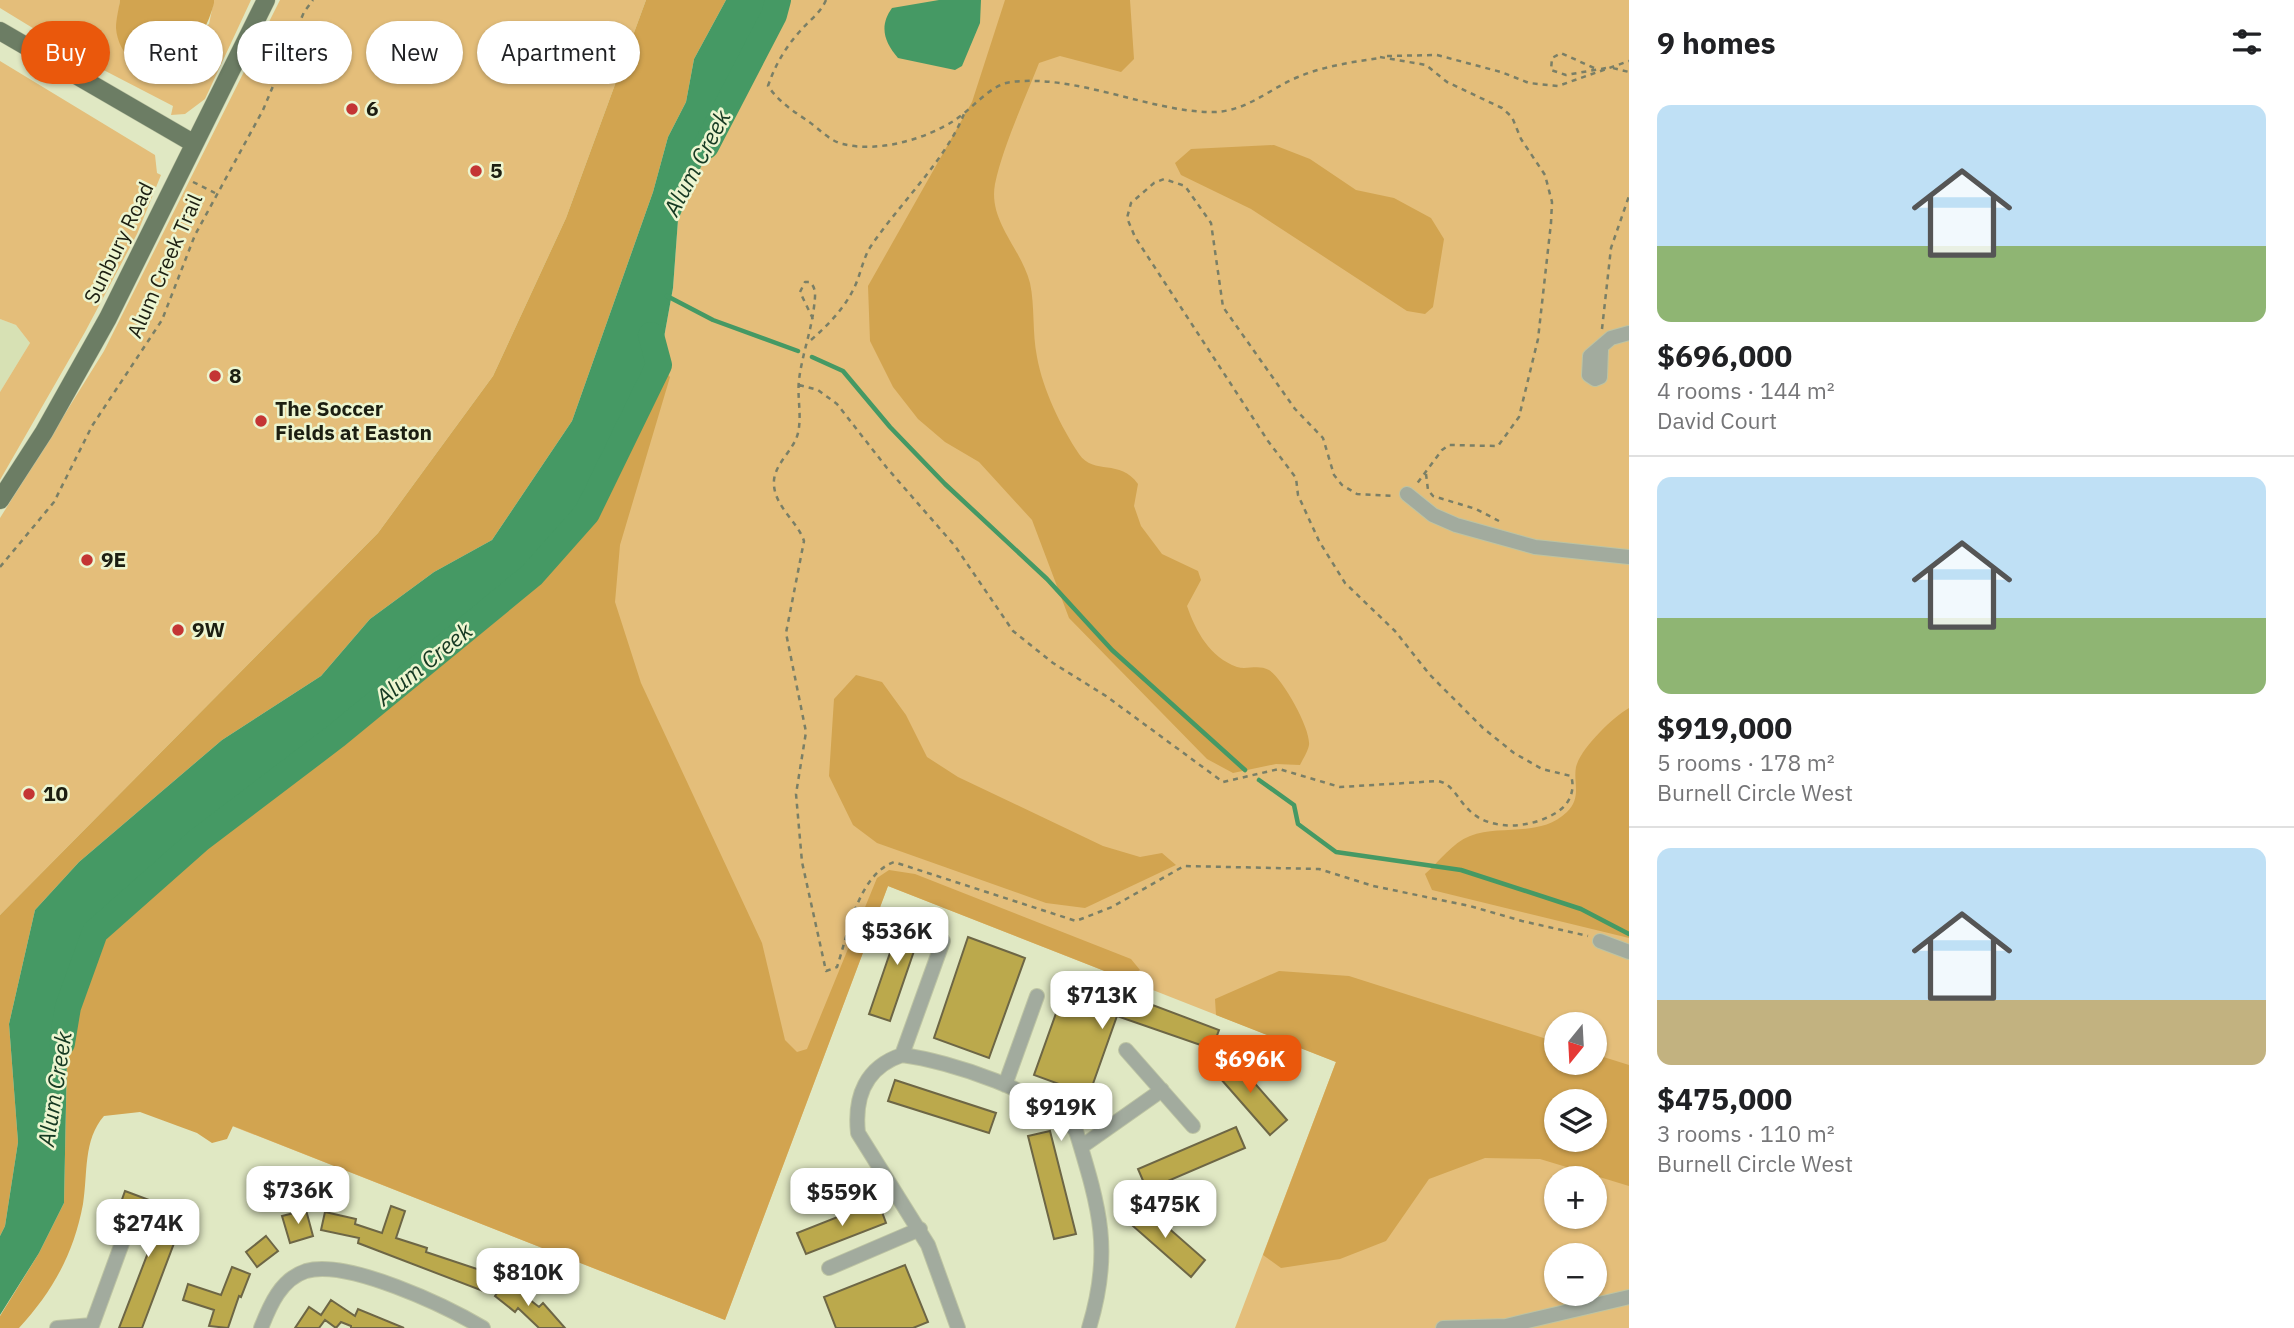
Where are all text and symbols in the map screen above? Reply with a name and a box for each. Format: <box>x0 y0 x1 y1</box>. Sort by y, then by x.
chip: Buy <box>21 21 110 84</box>
chip: Rent <box>124 21 223 84</box>
chip: Filters <box>237 21 352 84</box>
chip: New <box>366 21 463 84</box>
chip: Apartment <box>477 21 640 84</box>
text: 9 homes <box>1657 23 1776 62</box>
icon: filters <box>2228 23 2266 61</box>
place label: 6 <box>366 94 379 122</box>
marker: 6 <box>344 101 360 117</box>
water label: Alum Creek <box>655 103 737 222</box>
icon: home <box>1899 150 2025 276</box>
place label: 5 <box>490 156 503 184</box>
marker: 5 <box>468 163 484 179</box>
street label: Sunbury Road <box>77 177 160 308</box>
street label: Alum Creek Trail <box>120 189 209 342</box>
text: $696,000 <box>1657 336 1792 375</box>
place label: 8 <box>229 361 242 389</box>
marker: 8 <box>207 368 223 384</box>
text: 4 rooms · 144 m² <box>1657 375 1835 405</box>
place label: The Soccer Fields at Easton <box>275 394 432 446</box>
text: David Court <box>1657 405 1777 435</box>
marker: The Soccer Fields at Easton <box>253 413 269 429</box>
icon: home <box>1899 522 2025 648</box>
place label: 9E <box>101 545 126 573</box>
marker: 9E <box>79 552 95 568</box>
water label: Alum Creek <box>368 614 479 712</box>
place label: 9W <box>192 615 225 643</box>
marker: 9W <box>170 622 186 638</box>
text: $919,000 <box>1657 708 1792 747</box>
text: 5 rooms · 178 m² <box>1657 747 1835 777</box>
text: Burnell Circle West <box>1657 777 1853 807</box>
place label: 10 <box>43 779 68 807</box>
marker: 10 <box>21 786 37 802</box>
icon: home <box>1899 893 2025 1019</box>
pin: $536K <box>848 908 946 967</box>
text: $536K <box>861 915 933 945</box>
pin: $713K <box>1053 972 1151 1031</box>
text: $713K <box>1066 979 1138 1009</box>
north arrow <box>1544 1012 1606 1074</box>
map controls <box>1544 1012 1607 1306</box>
water label: Alum Creek <box>30 1028 78 1149</box>
pin: $696K <box>1201 1036 1299 1095</box>
text: $696K <box>1214 1043 1286 1073</box>
text: $475,000 <box>1657 1079 1792 1118</box>
pin: $919K <box>1012 1084 1110 1143</box>
button: layers <box>1544 1089 1607 1152</box>
text: $919K <box>1025 1091 1097 1121</box>
text: 3 rooms · 110 m² <box>1657 1118 1835 1148</box>
text: Burnell Circle West <box>1657 1148 1853 1178</box>
pin: $736K <box>249 1166 347 1226</box>
button: + <box>1544 1166 1607 1229</box>
pin: $559K <box>793 1168 891 1228</box>
text: $736K <box>262 1174 334 1204</box>
text: $559K <box>806 1176 878 1206</box>
pin: $475K <box>1116 1180 1214 1240</box>
text: $475K <box>1129 1188 1201 1218</box>
pin: $274K <box>99 1200 197 1259</box>
text: $274K <box>112 1207 184 1237</box>
button: − <box>1544 1243 1607 1306</box>
pin: $810K <box>479 1248 577 1308</box>
text: $810K <box>492 1256 564 1286</box>

